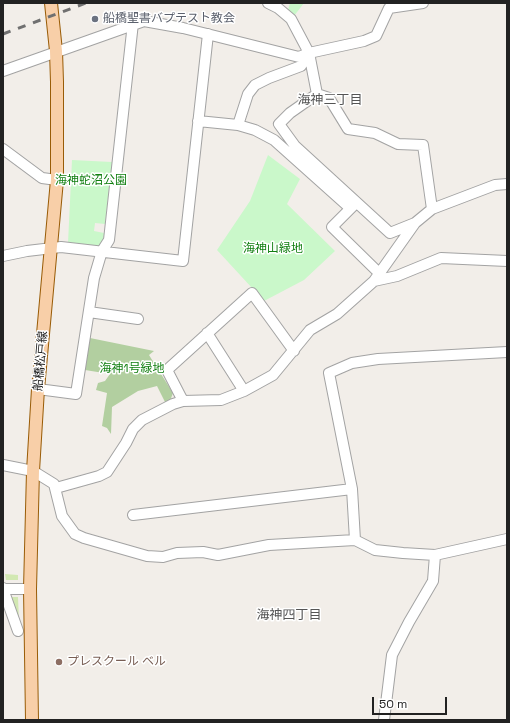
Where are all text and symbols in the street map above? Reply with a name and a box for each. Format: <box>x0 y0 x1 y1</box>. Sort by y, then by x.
place label: 船橋聖書バプテスト教会 <box>103 12 235 26</box>
marker: 船橋聖書バプテスト教会 <box>90 14 100 24</box>
district label: 海神三丁目 <box>298 92 362 108</box>
park label: 海神蛇沼公園 <box>55 174 127 188</box>
park label: 海神山緑地 <box>243 242 303 256</box>
street label: 船橋松戸線 <box>31 330 51 392</box>
park label: 海神1号緑地 <box>99 362 165 376</box>
district label: 海神四丁目 <box>257 607 321 623</box>
place label: プレスクール ベル <box>67 655 166 669</box>
marker: プレスクール ベル <box>54 657 64 667</box>
scale bar <box>374 689 449 715</box>
text: 50 m <box>379 696 407 712</box>

